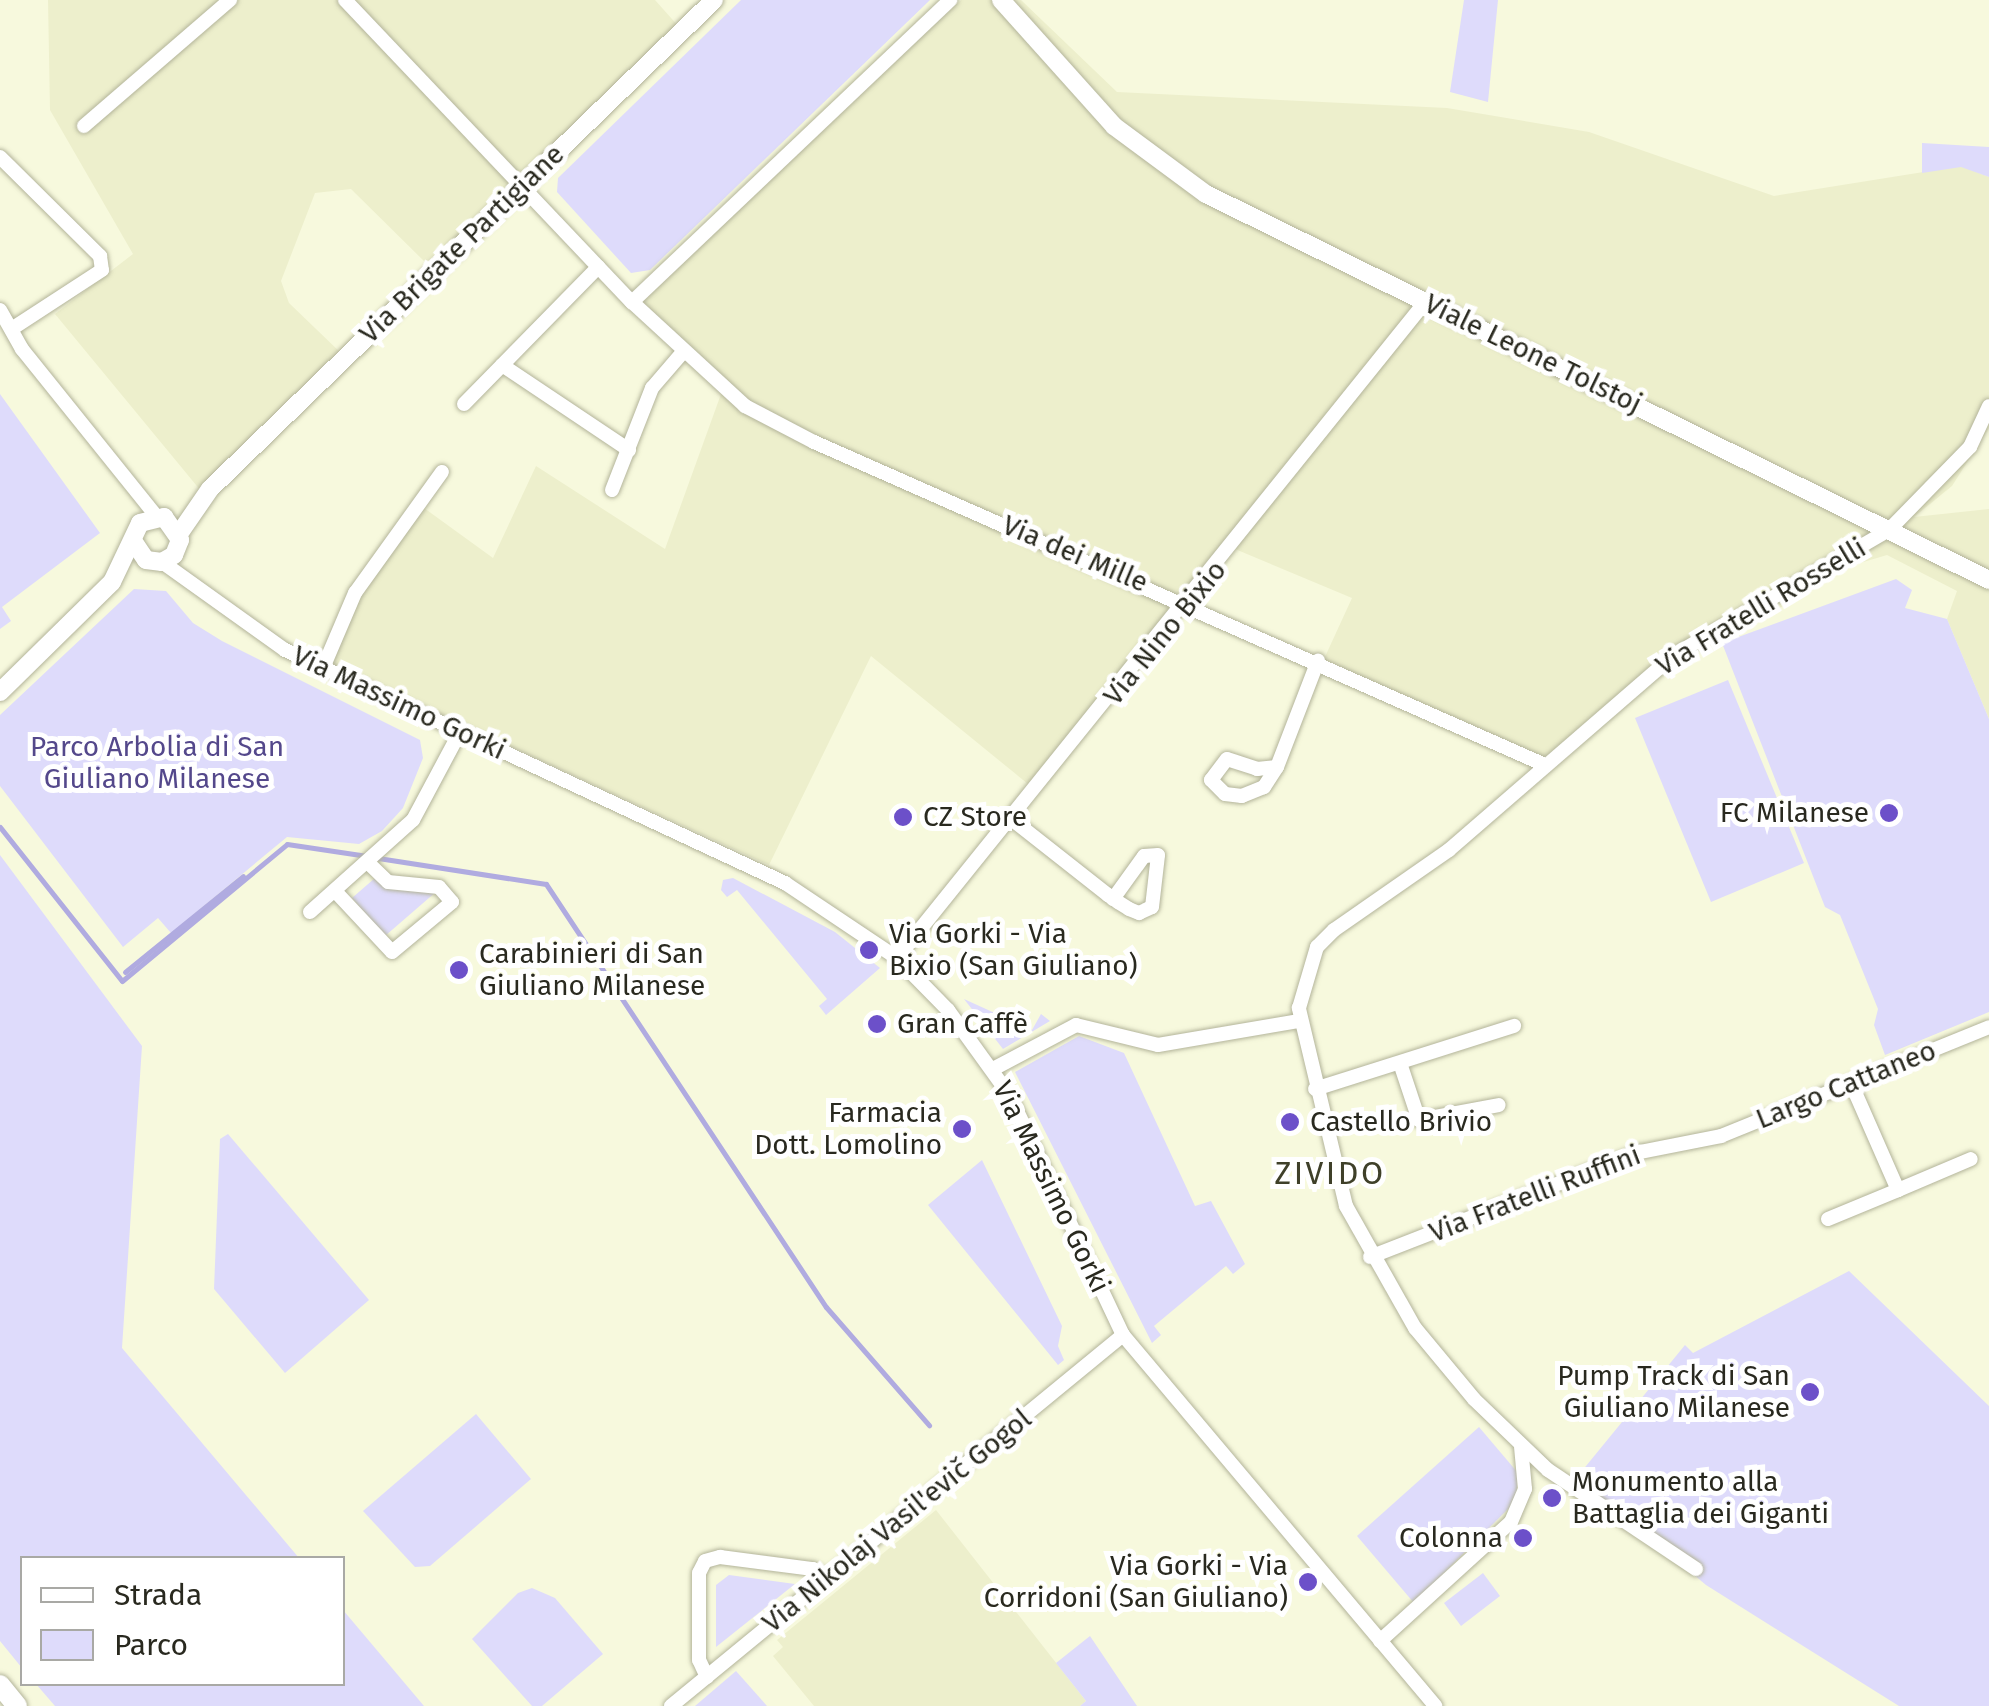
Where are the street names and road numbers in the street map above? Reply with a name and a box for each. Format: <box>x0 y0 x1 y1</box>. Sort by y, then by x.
street label: Via Brigate Partigiane <box>353 138 571 350</box>
street label: Viale Leone Tolstoj <box>1419 287 1647 421</box>
street label: Via dei Mille <box>997 508 1153 600</box>
street label: Via Fratelli Rosselli <box>1650 531 1872 683</box>
street label: Via Nino Bixio <box>1097 554 1233 712</box>
street label: Via Massimo Gorki <box>287 639 511 767</box>
street label: Largo Cattaneo <box>1751 1034 1941 1136</box>
street label: Via Massimo Gorki <box>985 1076 1117 1298</box>
street label: Via Fratelli Ruffini <box>1425 1138 1645 1250</box>
street label: Via Nikolaj Vasil'evič Gogol <box>756 1402 1038 1640</box>

